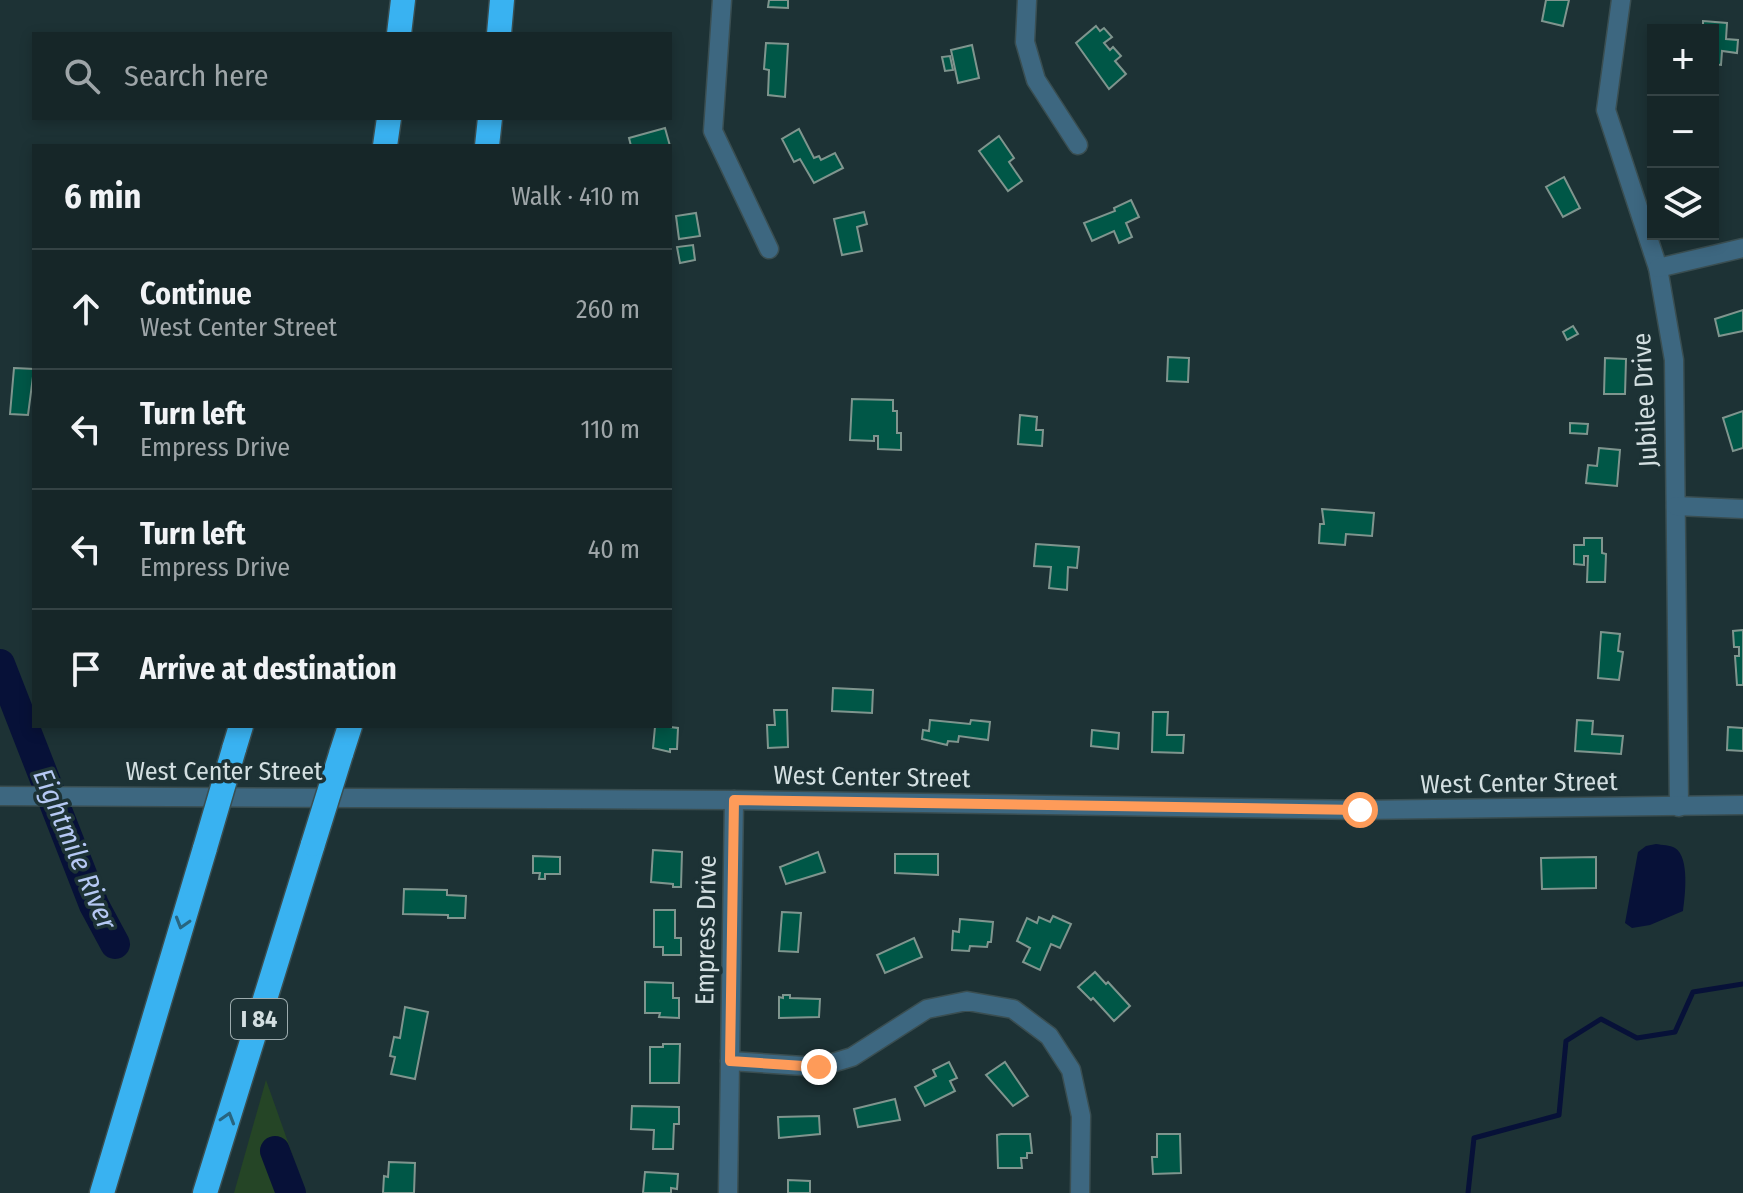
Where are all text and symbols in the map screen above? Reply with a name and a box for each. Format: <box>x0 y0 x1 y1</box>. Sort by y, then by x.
map controls <box>1647 24 1719 240</box>
button: + <box>1647 24 1719 96</box>
search box <box>32 32 672 120</box>
icon: search <box>60 54 104 98</box>
text: Search here <box>124 58 269 94</box>
button: − <box>1647 96 1719 168</box>
button: layers <box>1647 168 1719 240</box>
text: 6 min <box>64 176 141 217</box>
text: Walk · 410 m <box>511 181 640 212</box>
text: Continue <box>140 276 252 312</box>
icon: ahead <box>64 287 108 331</box>
text: 260 m <box>576 294 640 325</box>
text: West Center Street <box>140 312 337 343</box>
street label: Jubilee Drive <box>1626 332 1664 468</box>
text: Turn left <box>140 396 246 432</box>
icon: left <box>64 407 108 451</box>
text: 110 m <box>580 414 640 445</box>
text: Empress Drive <box>140 432 290 463</box>
text: Turn left <box>140 516 246 552</box>
icon: left <box>64 527 108 571</box>
text: 40 m <box>588 534 640 565</box>
text: Empress Drive <box>140 552 290 583</box>
icon: arrive <box>64 647 108 691</box>
text: Arrive at destination <box>140 651 397 687</box>
street label: West Center Street <box>125 756 323 787</box>
street label: West Center Street <box>773 760 971 794</box>
water label: Eightmile River <box>26 764 124 936</box>
street label: West Center Street <box>1420 766 1618 800</box>
route start <box>1342 792 1378 828</box>
street label: Empress Drive <box>689 855 723 1005</box>
one-way arrow <box>175 916 191 929</box>
road number: I 84 <box>231 999 287 1039</box>
route end <box>801 1049 837 1085</box>
one-way arrow <box>219 1112 235 1126</box>

